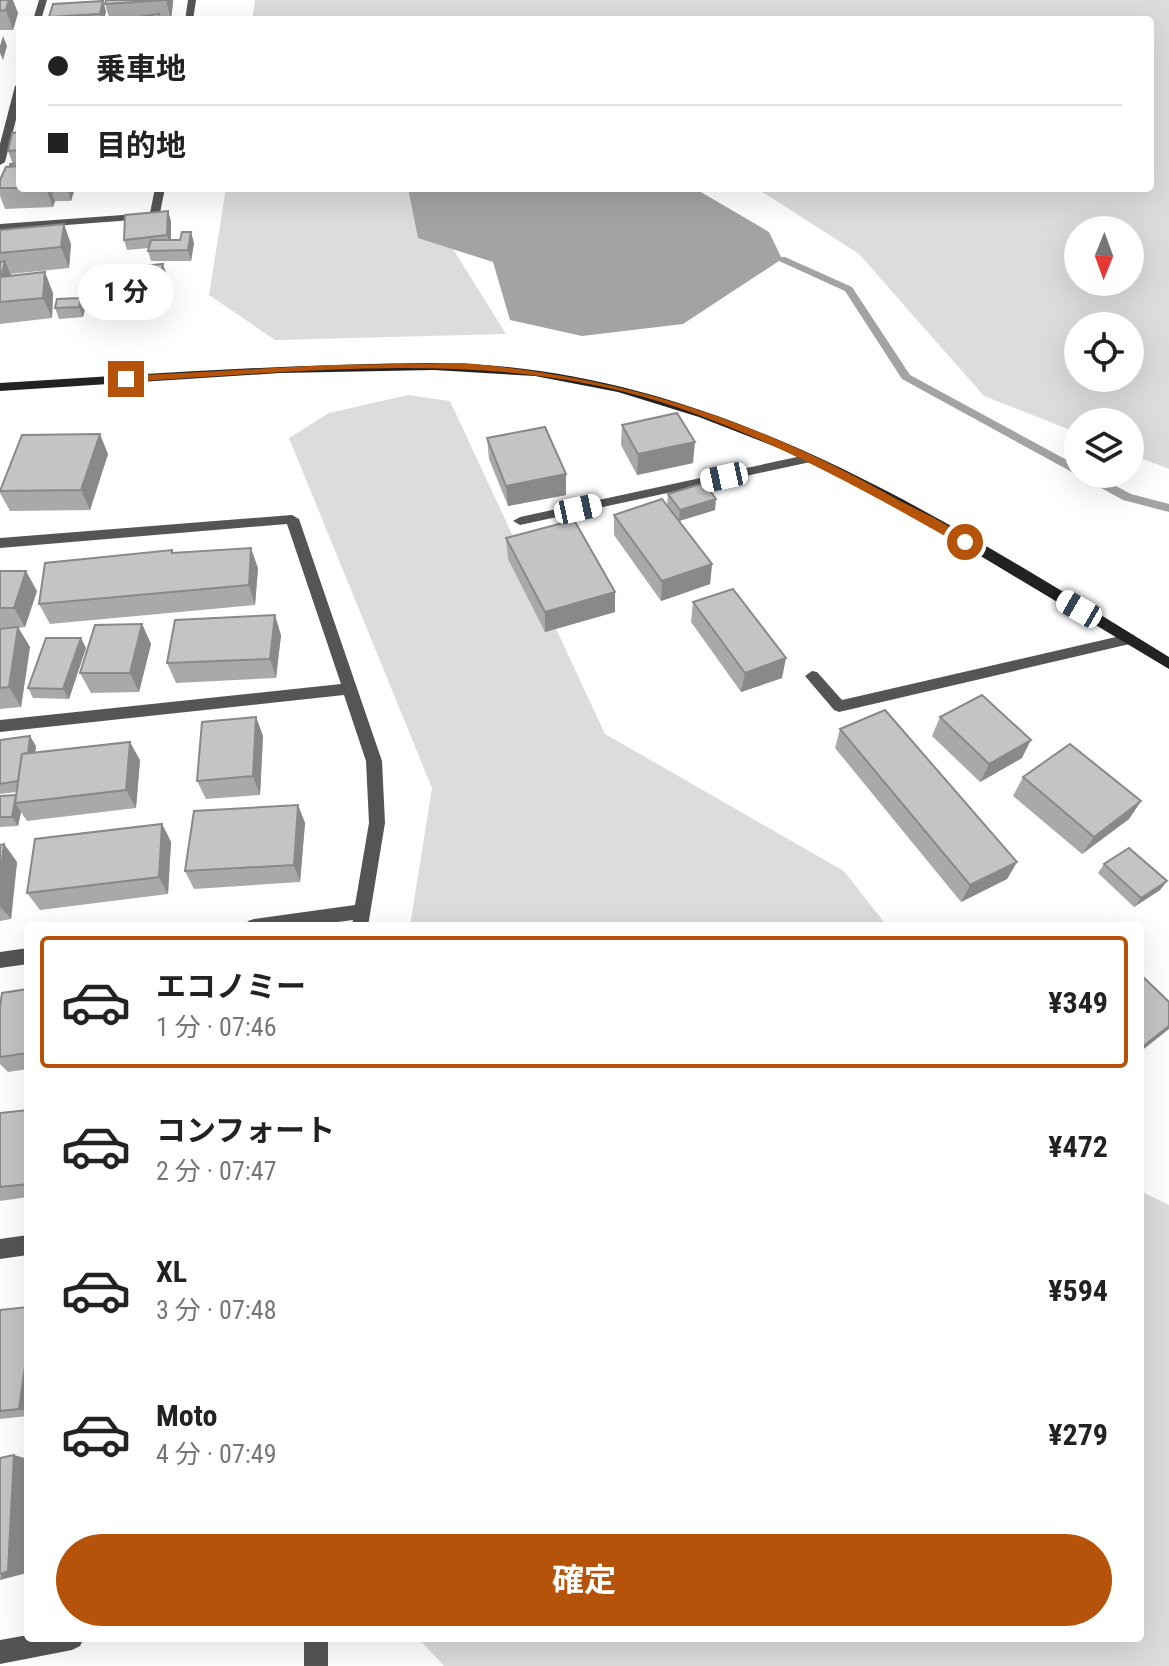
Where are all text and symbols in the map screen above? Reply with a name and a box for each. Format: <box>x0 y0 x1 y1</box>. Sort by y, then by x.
text: 乗車地 <box>96 51 186 86</box>
text: 目的地 <box>96 128 186 163</box>
north arrow <box>1064 216 1144 296</box>
map controls <box>1064 216 1144 488</box>
callout: 1 分 <box>78 263 174 319</box>
text: 1 分 <box>103 277 149 307</box>
button: locate <box>1064 312 1144 392</box>
route end <box>108 361 144 397</box>
button: layers <box>1064 408 1144 488</box>
car <box>698 460 750 494</box>
car <box>552 492 604 526</box>
route start <box>947 524 983 560</box>
car <box>1052 587 1106 631</box>
icon: car <box>60 966 132 1038</box>
text: エコノミー <box>156 969 306 1004</box>
text: ¥349 <box>1048 985 1108 1020</box>
text: 1 分 · 07:46 <box>156 1012 276 1042</box>
icon: car <box>60 1110 132 1182</box>
text: コンフォート <box>156 1113 335 1148</box>
text: ¥472 <box>1048 1129 1108 1164</box>
text: 2 分 · 07:47 <box>156 1156 276 1186</box>
icon: car <box>60 1254 132 1326</box>
text: XL <box>156 1254 187 1289</box>
text: ¥594 <box>1048 1273 1108 1308</box>
text: 3 分 · 07:48 <box>156 1295 276 1325</box>
icon: car <box>60 1398 132 1470</box>
text: Moto <box>156 1398 217 1433</box>
text: ¥279 <box>1048 1417 1108 1452</box>
text: 4 分 · 07:49 <box>156 1439 276 1469</box>
button: 確定 <box>56 1534 1112 1626</box>

